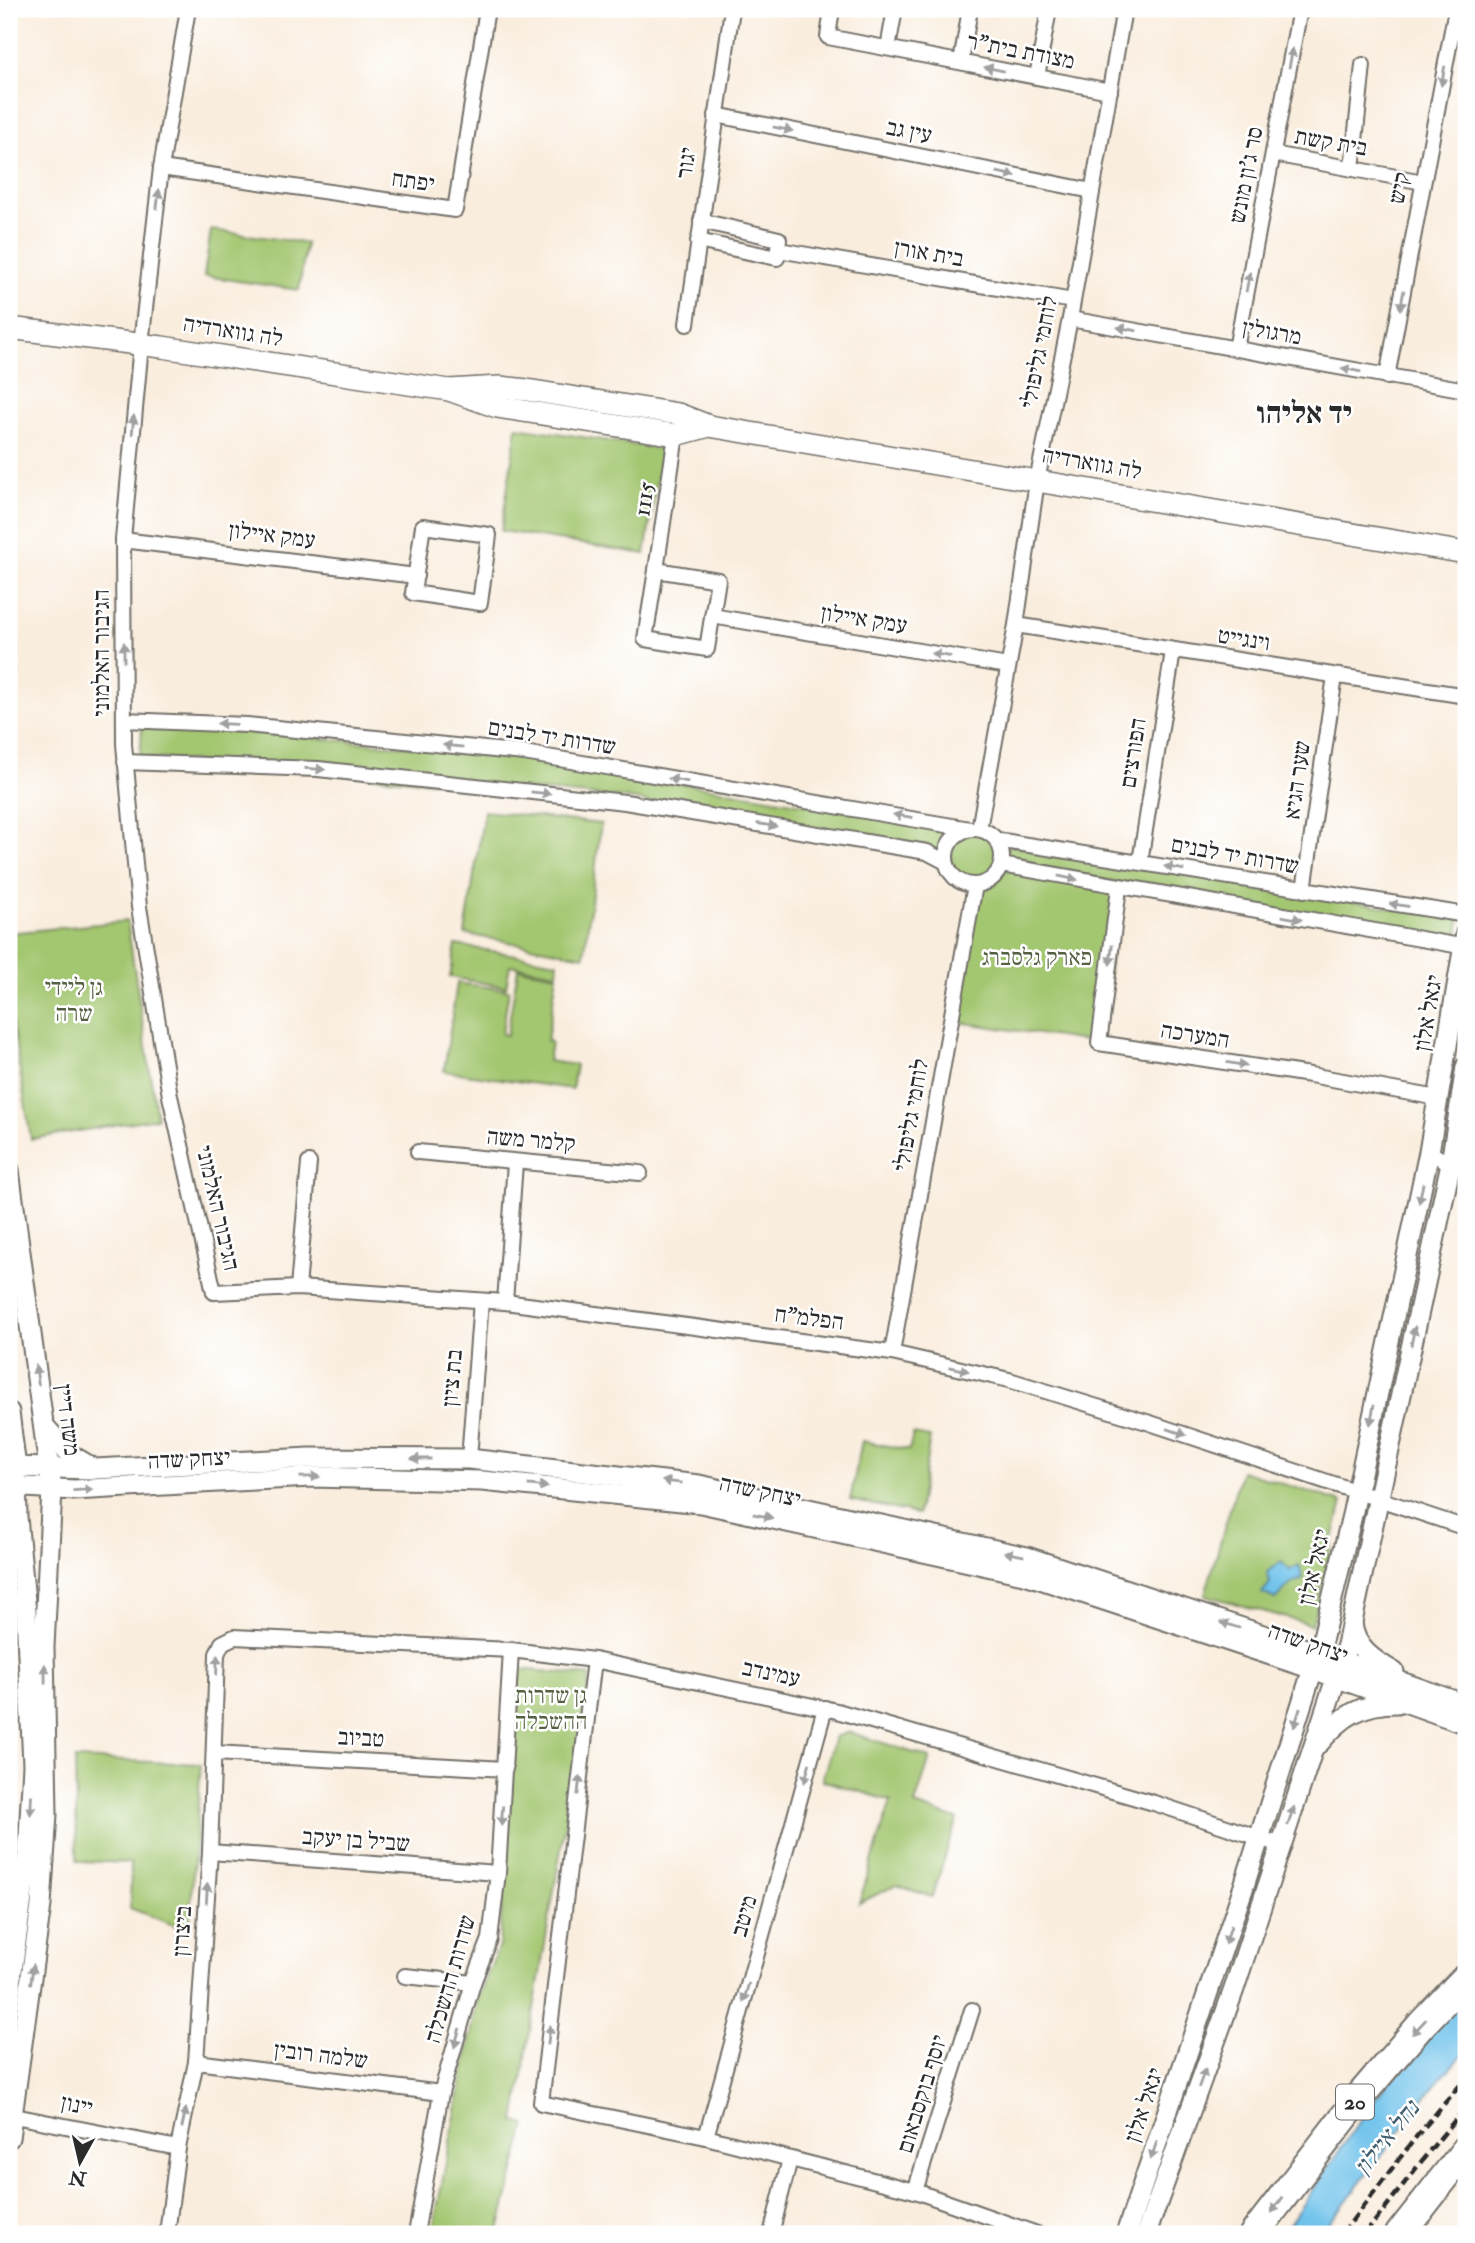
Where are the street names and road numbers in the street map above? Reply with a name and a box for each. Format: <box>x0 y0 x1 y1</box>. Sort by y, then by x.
street label: מצודת בית"ר <box>965 26 1077 76</box>
street label: עין גב <box>884 112 935 150</box>
street label: בית קשת <box>1292 121 1370 163</box>
street label: סר ג'ון מונש <box>1222 124 1270 226</box>
street label: יגור <box>669 146 703 180</box>
street label: יפתח <box>389 164 437 198</box>
street label: קיש <box>1382 170 1416 206</box>
street label: בית אורן <box>892 233 966 273</box>
street label: לוחמי גליפולי <box>1014 293 1064 411</box>
street label: לה גווארדיה <box>181 309 285 353</box>
street label: מרגולין <box>1240 313 1304 351</box>
street label: לה גווארדיה <box>1040 440 1144 486</box>
street label: 1115 <box>627 480 661 518</box>
street label: עמק איילון <box>227 515 317 555</box>
street label: הגיבור האלמוני <box>87 589 116 717</box>
street label: עמק איילון <box>819 598 909 640</box>
street label: וינגייט <box>1216 621 1272 657</box>
street label: שדרות יד לבנים <box>486 713 618 761</box>
street label: הפורצים <box>1113 716 1153 790</box>
street label: שער הגיא <box>1277 739 1317 821</box>
street label: שדרות יד לבנים <box>1169 829 1301 881</box>
street label: יגאל אלון <box>1407 973 1449 1053</box>
street label: המערכה <box>1158 1015 1232 1055</box>
street label: לוחמי גליפולי <box>887 1056 935 1174</box>
street label: קלמר משה <box>485 1122 577 1158</box>
street label: הגיבור האלמוני <box>190 1143 246 1273</box>
street label: הפלמ"ח <box>773 1299 845 1337</box>
street label: בת ציון <box>435 1348 469 1408</box>
street label: משה דיין <box>49 1383 87 1457</box>
street label: יצחק שדה <box>147 1442 231 1476</box>
street label: יצחק שדה <box>716 1468 804 1514</box>
street label: יגאל אלון <box>1291 1526 1337 1608</box>
street label: יצחק שדה <box>1264 1616 1352 1670</box>
street label: עמינדב <box>739 1653 803 1693</box>
street label: טביוב <box>337 1722 385 1754</box>
street label: שביל בן יעקב <box>301 1822 411 1858</box>
street label: מיטב <box>724 1892 764 1940</box>
street label: ביצרון <box>166 1905 198 1957</box>
street label: שדרות ההשכלה <box>418 1912 482 2046</box>
street label: יוסף בוקסבאום <box>890 2031 954 2157</box>
street label: שלמה רובין <box>272 2035 370 2075</box>
street label: יגאל אלון <box>1118 2064 1170 2146</box>
road number: 20 <box>1336 2084 1374 2120</box>
street label: יינון <box>58 2088 96 2122</box>

